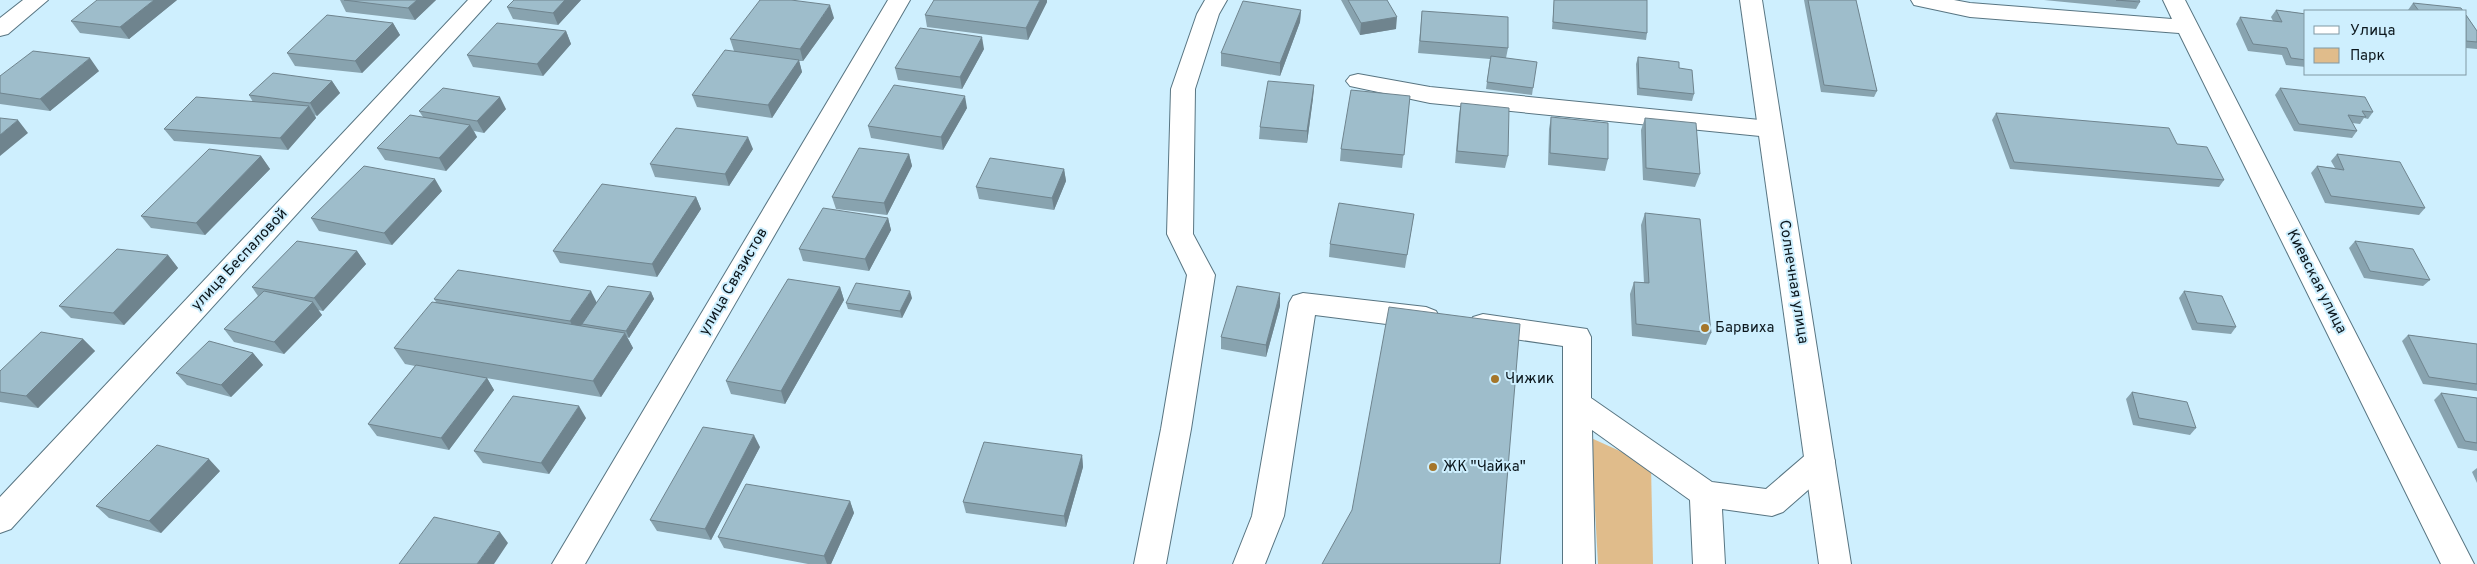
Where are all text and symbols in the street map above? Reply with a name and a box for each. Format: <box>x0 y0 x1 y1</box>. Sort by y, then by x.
legend <box>2304 10 2467 75</box>
text: Улица <box>2350 22 2395 41</box>
text: Парк <box>2350 47 2385 66</box>
street label: улица Беспаловой <box>188 205 292 315</box>
street label: Солнечная улица <box>1774 219 1812 345</box>
street label: улица Связистов <box>695 225 773 339</box>
street label: Киевская улица <box>2282 227 2350 337</box>
place label: Барвиха <box>1715 319 1774 338</box>
marker: Барвиха <box>1699 322 1711 334</box>
place label: Чижик <box>1505 370 1554 389</box>
marker: Чижик <box>1489 373 1501 385</box>
place label: ЖК "Чайка" <box>1443 458 1526 477</box>
marker: ЖК "Чайка" <box>1427 461 1439 473</box>

